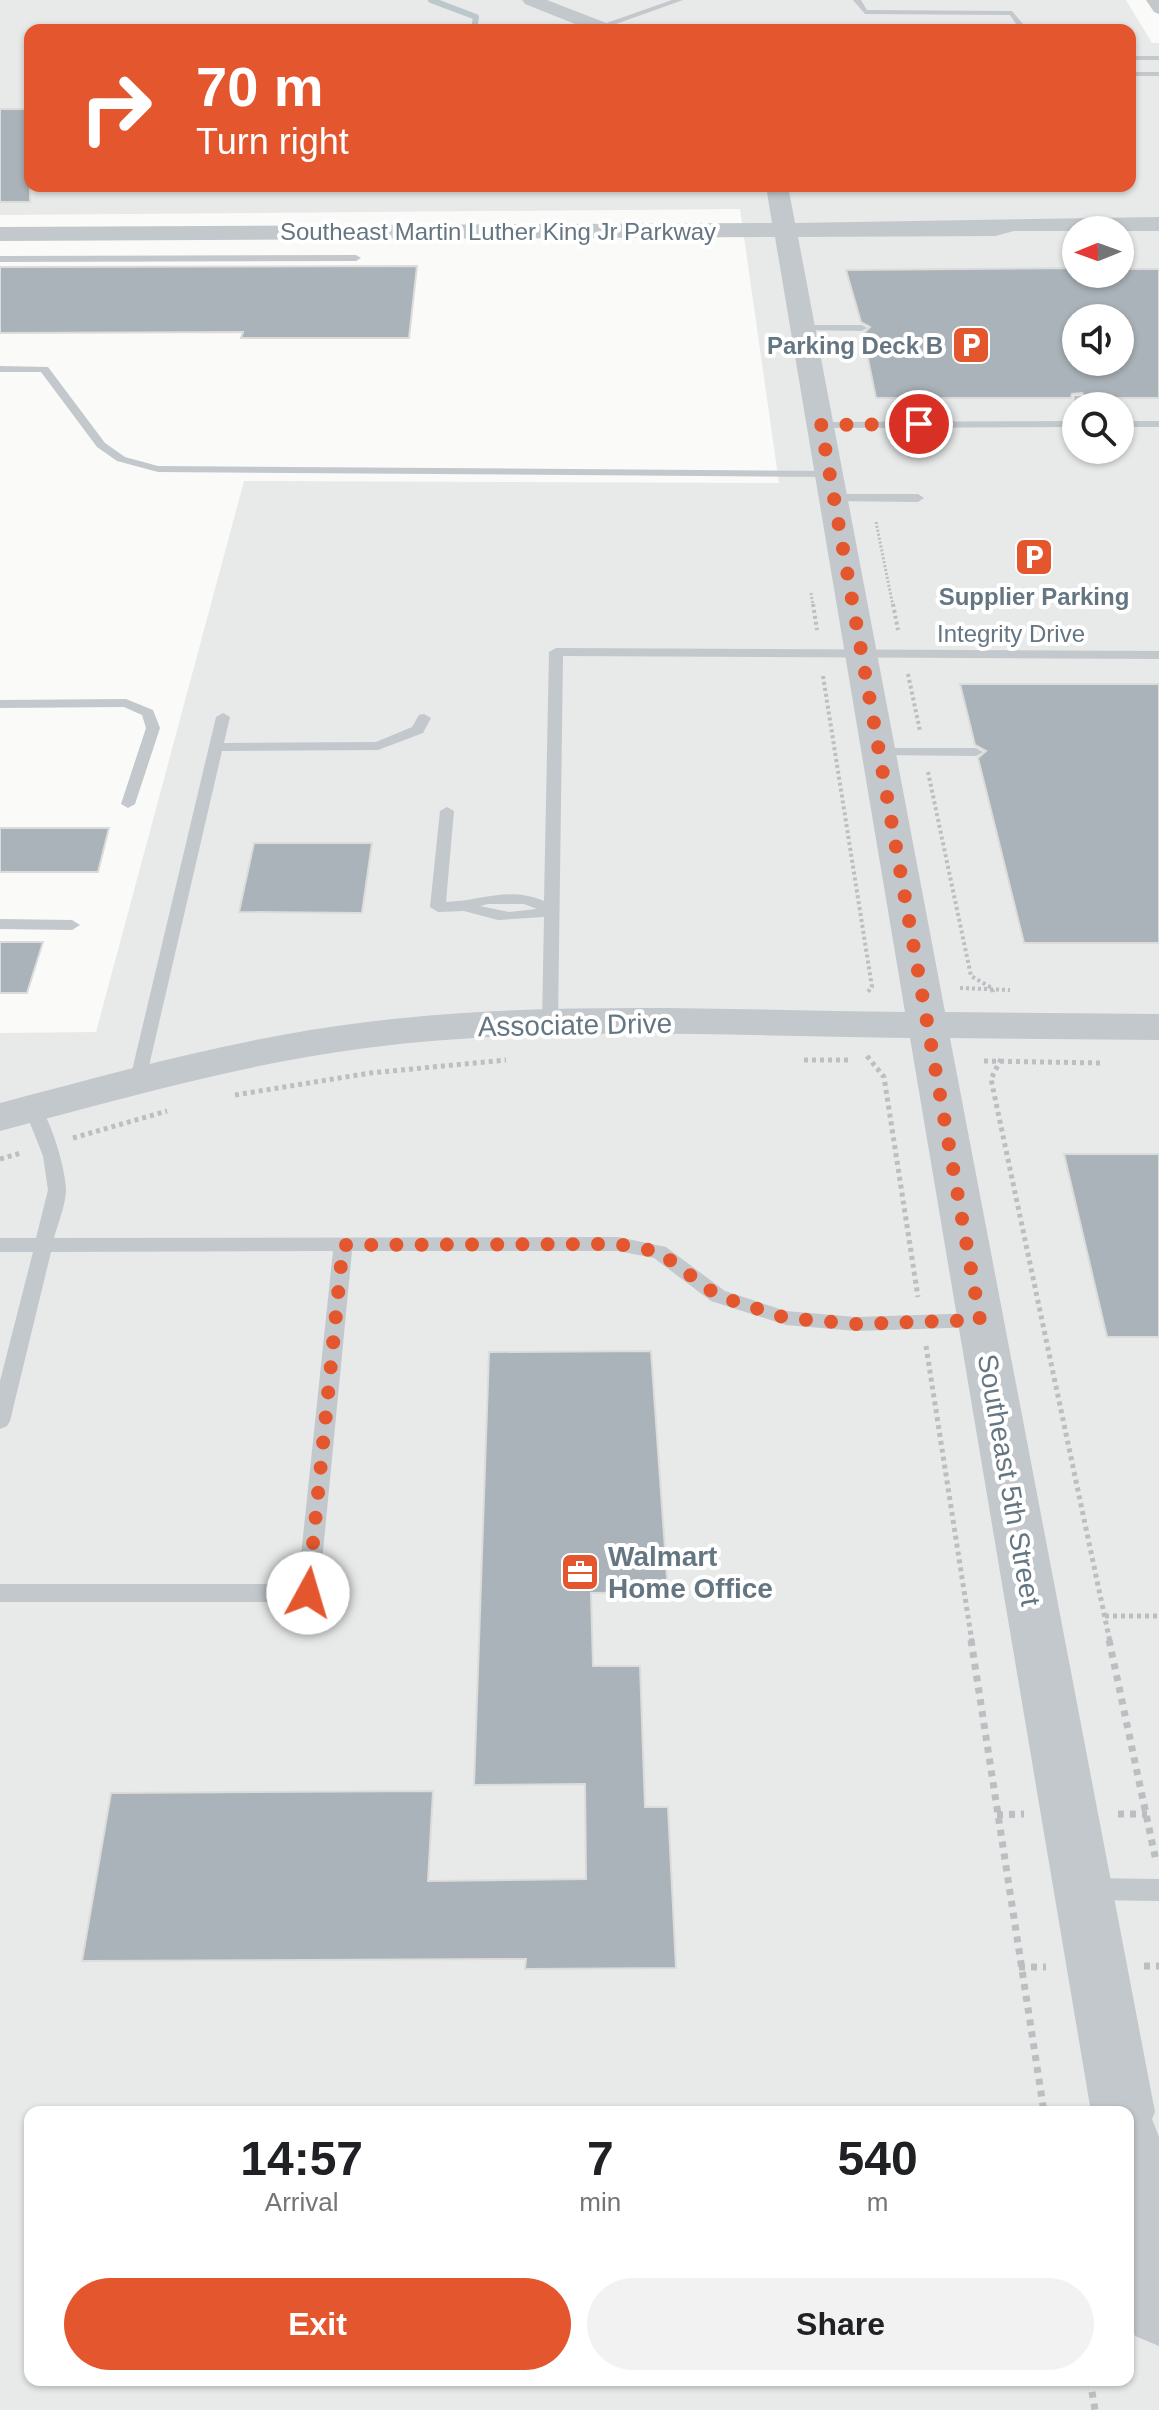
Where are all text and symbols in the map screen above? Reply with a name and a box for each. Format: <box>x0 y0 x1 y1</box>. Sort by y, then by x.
text: 70 m <box>196 55 324 118</box>
icon: right <box>64 56 168 160</box>
text: Turn right <box>196 121 349 162</box>
north arrow <box>1062 216 1134 288</box>
map controls <box>1062 216 1134 464</box>
street label: Southeast Martin Luther King Jr Parkway <box>280 218 716 245</box>
button: sound <box>1062 304 1134 376</box>
parking icon: Parking Deck B <box>950 324 992 366</box>
place label: Parking Deck B <box>767 332 943 359</box>
pin <box>885 390 953 458</box>
button: search <box>1062 392 1134 464</box>
icon: arrive <box>897 402 941 446</box>
parking icon: Supplier Parking <box>1013 536 1055 578</box>
place label: Supplier Parking <box>939 583 1129 610</box>
street label: Integrity Drive <box>937 620 1085 647</box>
street label: Associate Drive <box>477 1008 673 1042</box>
street label: Southeast 5th Street <box>972 1352 1046 1609</box>
place label: Walmart Home Office <box>608 1541 773 1604</box>
position arrow <box>266 1551 350 1635</box>
office icon: Walmart Home Office <box>559 1551 601 1593</box>
text: 14:57 <box>240 2132 363 2185</box>
text: 7 <box>587 2132 614 2185</box>
text: 540 <box>838 2132 918 2185</box>
text: Arrival <box>265 2187 339 2217</box>
text: min <box>579 2187 621 2217</box>
text: m <box>867 2187 888 2217</box>
button: Exit <box>64 2278 571 2370</box>
button: Share <box>587 2278 1094 2370</box>

